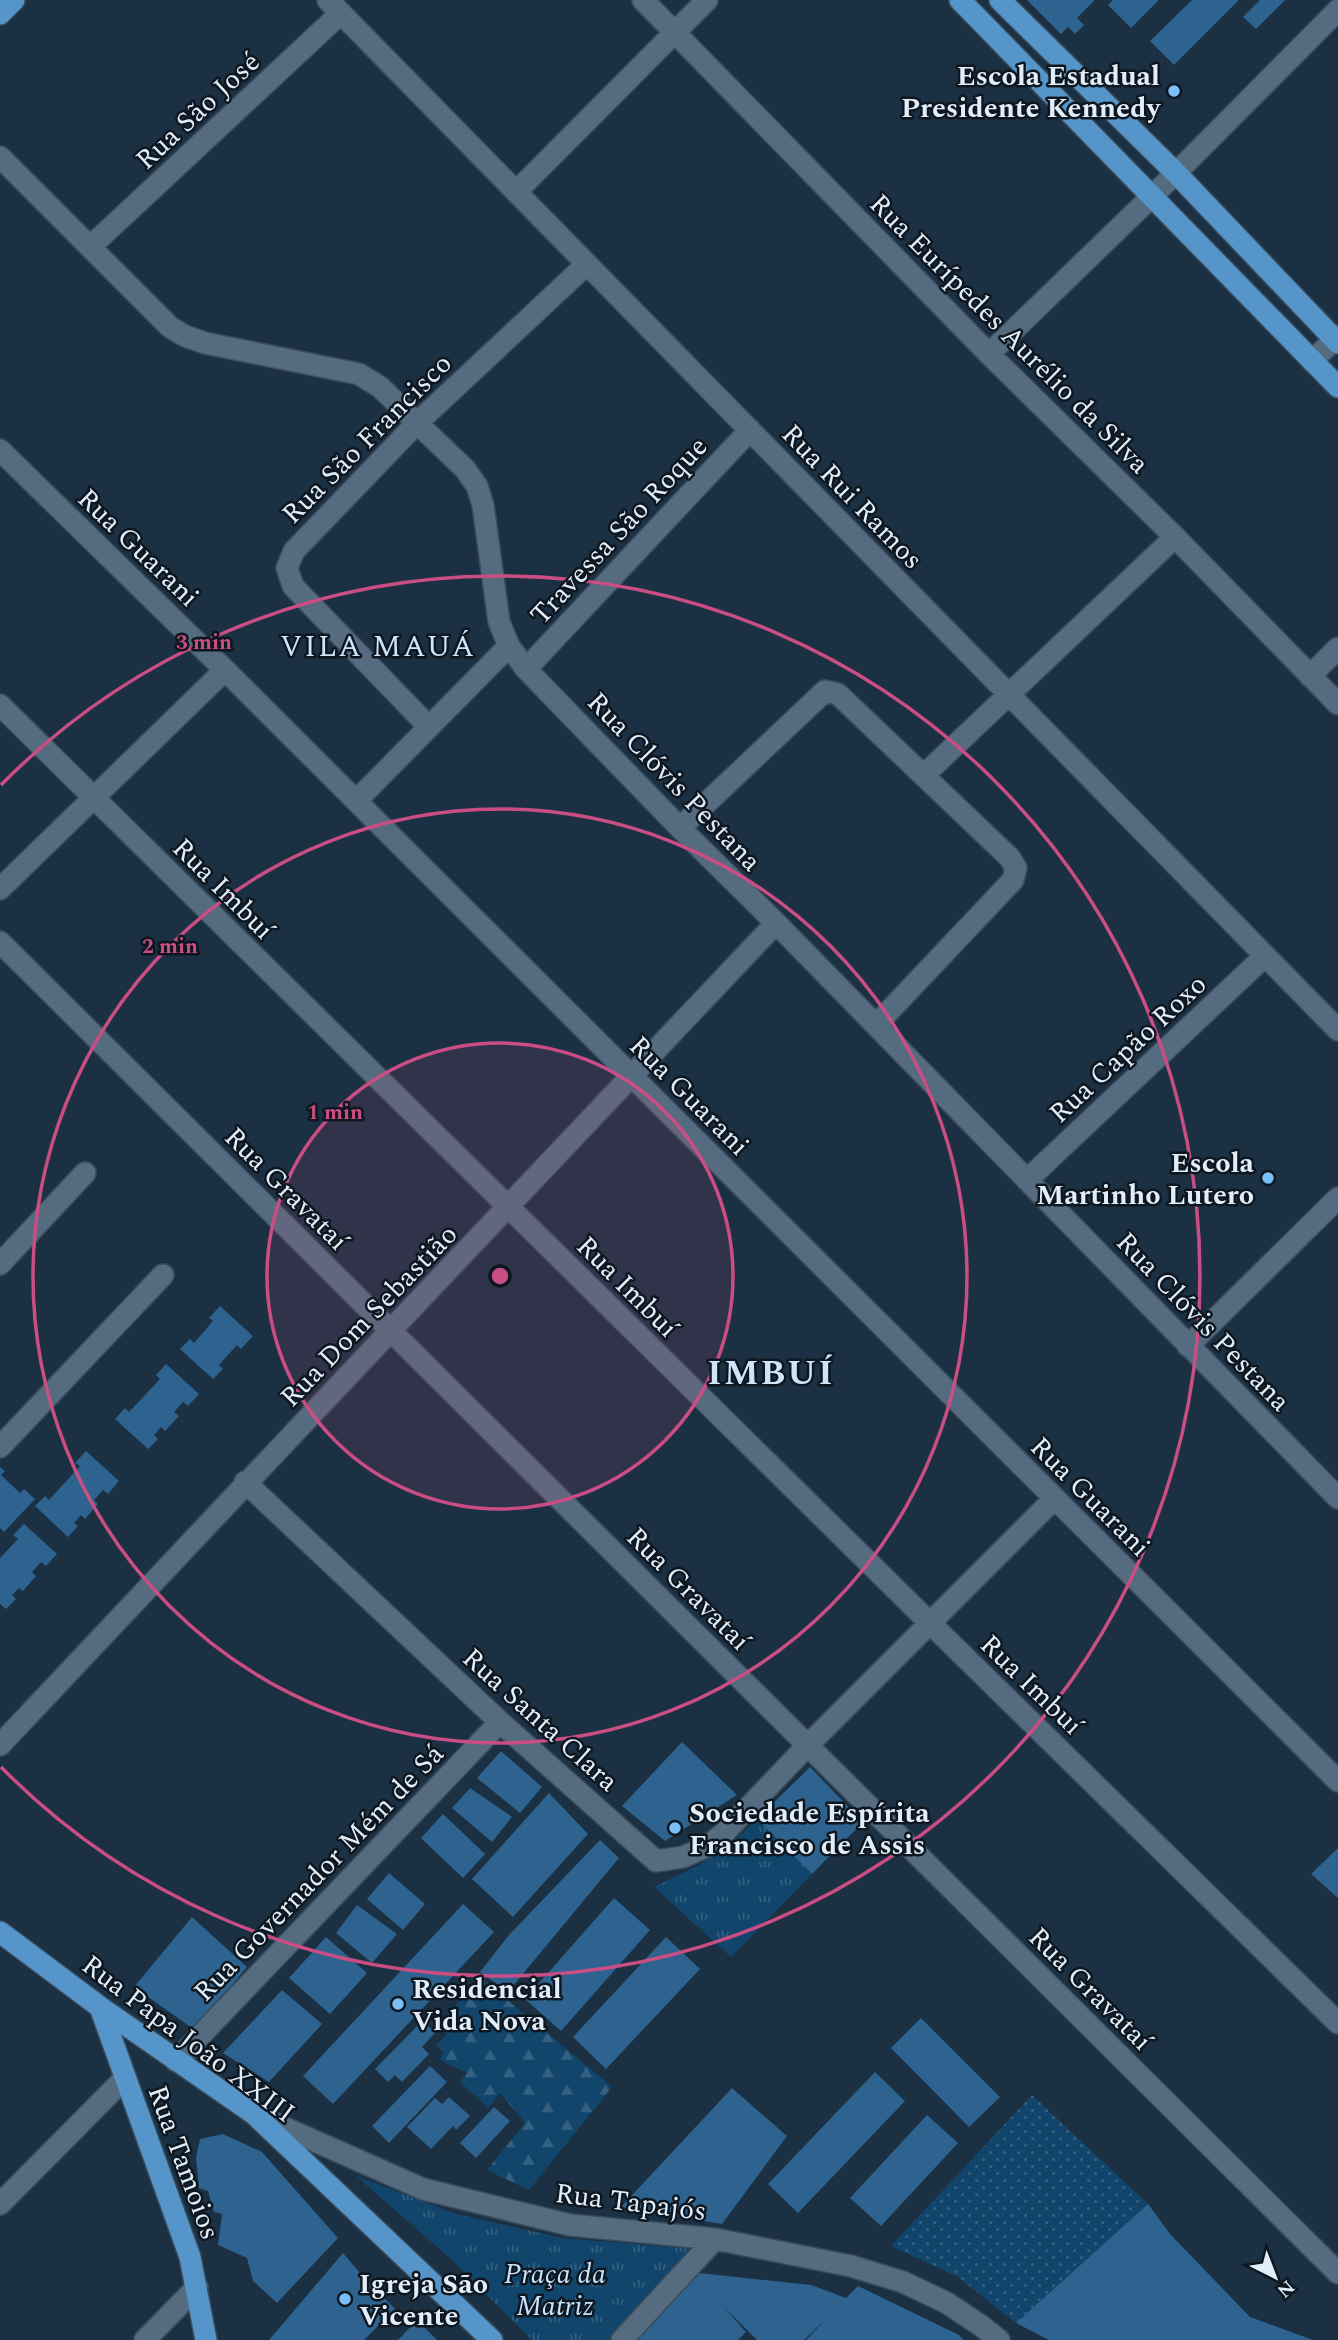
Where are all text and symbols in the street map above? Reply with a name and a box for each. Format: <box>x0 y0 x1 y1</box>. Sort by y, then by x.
street label: Rua São José <box>126 42 270 180</box>
place label: Escola Estadual Presidente Kennedy <box>901 55 1162 130</box>
marker: Escola Estadual Presidente Kennedy <box>1166 83 1182 99</box>
street label: Rua Eurípedes Aurélio da Silva <box>859 184 1159 484</box>
street label: Rua São Francisco <box>272 344 462 534</box>
street label: Rua Rui Ramos <box>771 414 933 580</box>
street label: Travessa São Roque <box>520 427 718 635</box>
street label: Rua Guarani <box>67 478 209 618</box>
district label: VILA MAUÁ <box>280 624 476 670</box>
text: 3 min <box>176 627 232 659</box>
street label: Rua Clóvis Pestana <box>576 682 772 882</box>
street label: Rua Imbuí <box>162 828 285 951</box>
text: 2 min <box>142 931 198 963</box>
street label: Rua Capão Roxo <box>1039 964 1217 1134</box>
street label: Rua Guarani <box>619 1026 759 1166</box>
text: 1 min <box>307 1097 363 1129</box>
street label: Rua Gravataí <box>214 1117 359 1262</box>
place label: Escola Martinho Lutero <box>1036 1142 1255 1217</box>
marker: Escola Martinho Lutero <box>1260 1170 1276 1186</box>
street label: Rua Dom Sebastião <box>270 1215 468 1418</box>
street label: Rua Clóvis Pestana <box>1105 1222 1301 1422</box>
street label: Rua Imbuí <box>566 1226 689 1349</box>
centre of rings <box>488 1264 512 1288</box>
district label: IMBUÍ <box>707 1347 835 1400</box>
street label: Rua Guarani <box>1020 1427 1160 1567</box>
street label: Rua Gravataí <box>616 1517 761 1662</box>
street label: Rua Imbuí <box>969 1625 1093 1746</box>
street label: Rua Santa Clara <box>452 1638 628 1803</box>
street label: Rua Governador Mém de Sá <box>184 1734 455 2012</box>
place label: Sociedade Espírita Francisco de Assis <box>689 1792 930 1867</box>
marker: Sociedade Espírita Francisco de Assis <box>667 1820 683 1836</box>
street label: Rua Gravataí <box>1018 1917 1163 2062</box>
street label: Rua Papa João XXIII <box>72 1944 304 2134</box>
place label: Residencial Vida Nova <box>412 1968 562 2043</box>
marker: Residencial Vida Nova <box>390 1996 406 2012</box>
street label: Rua Tamoios <box>136 2079 231 2246</box>
street label: Rua Tapajós <box>553 2172 709 2233</box>
north arrow <box>1240 2242 1310 2312</box>
park label: Praça da Matriz <box>504 2253 606 2328</box>
place label: Igreja São Vicente <box>359 2263 488 2338</box>
text: N <box>1270 2273 1301 2304</box>
marker: Igreja São Vicente <box>337 2291 353 2307</box>

